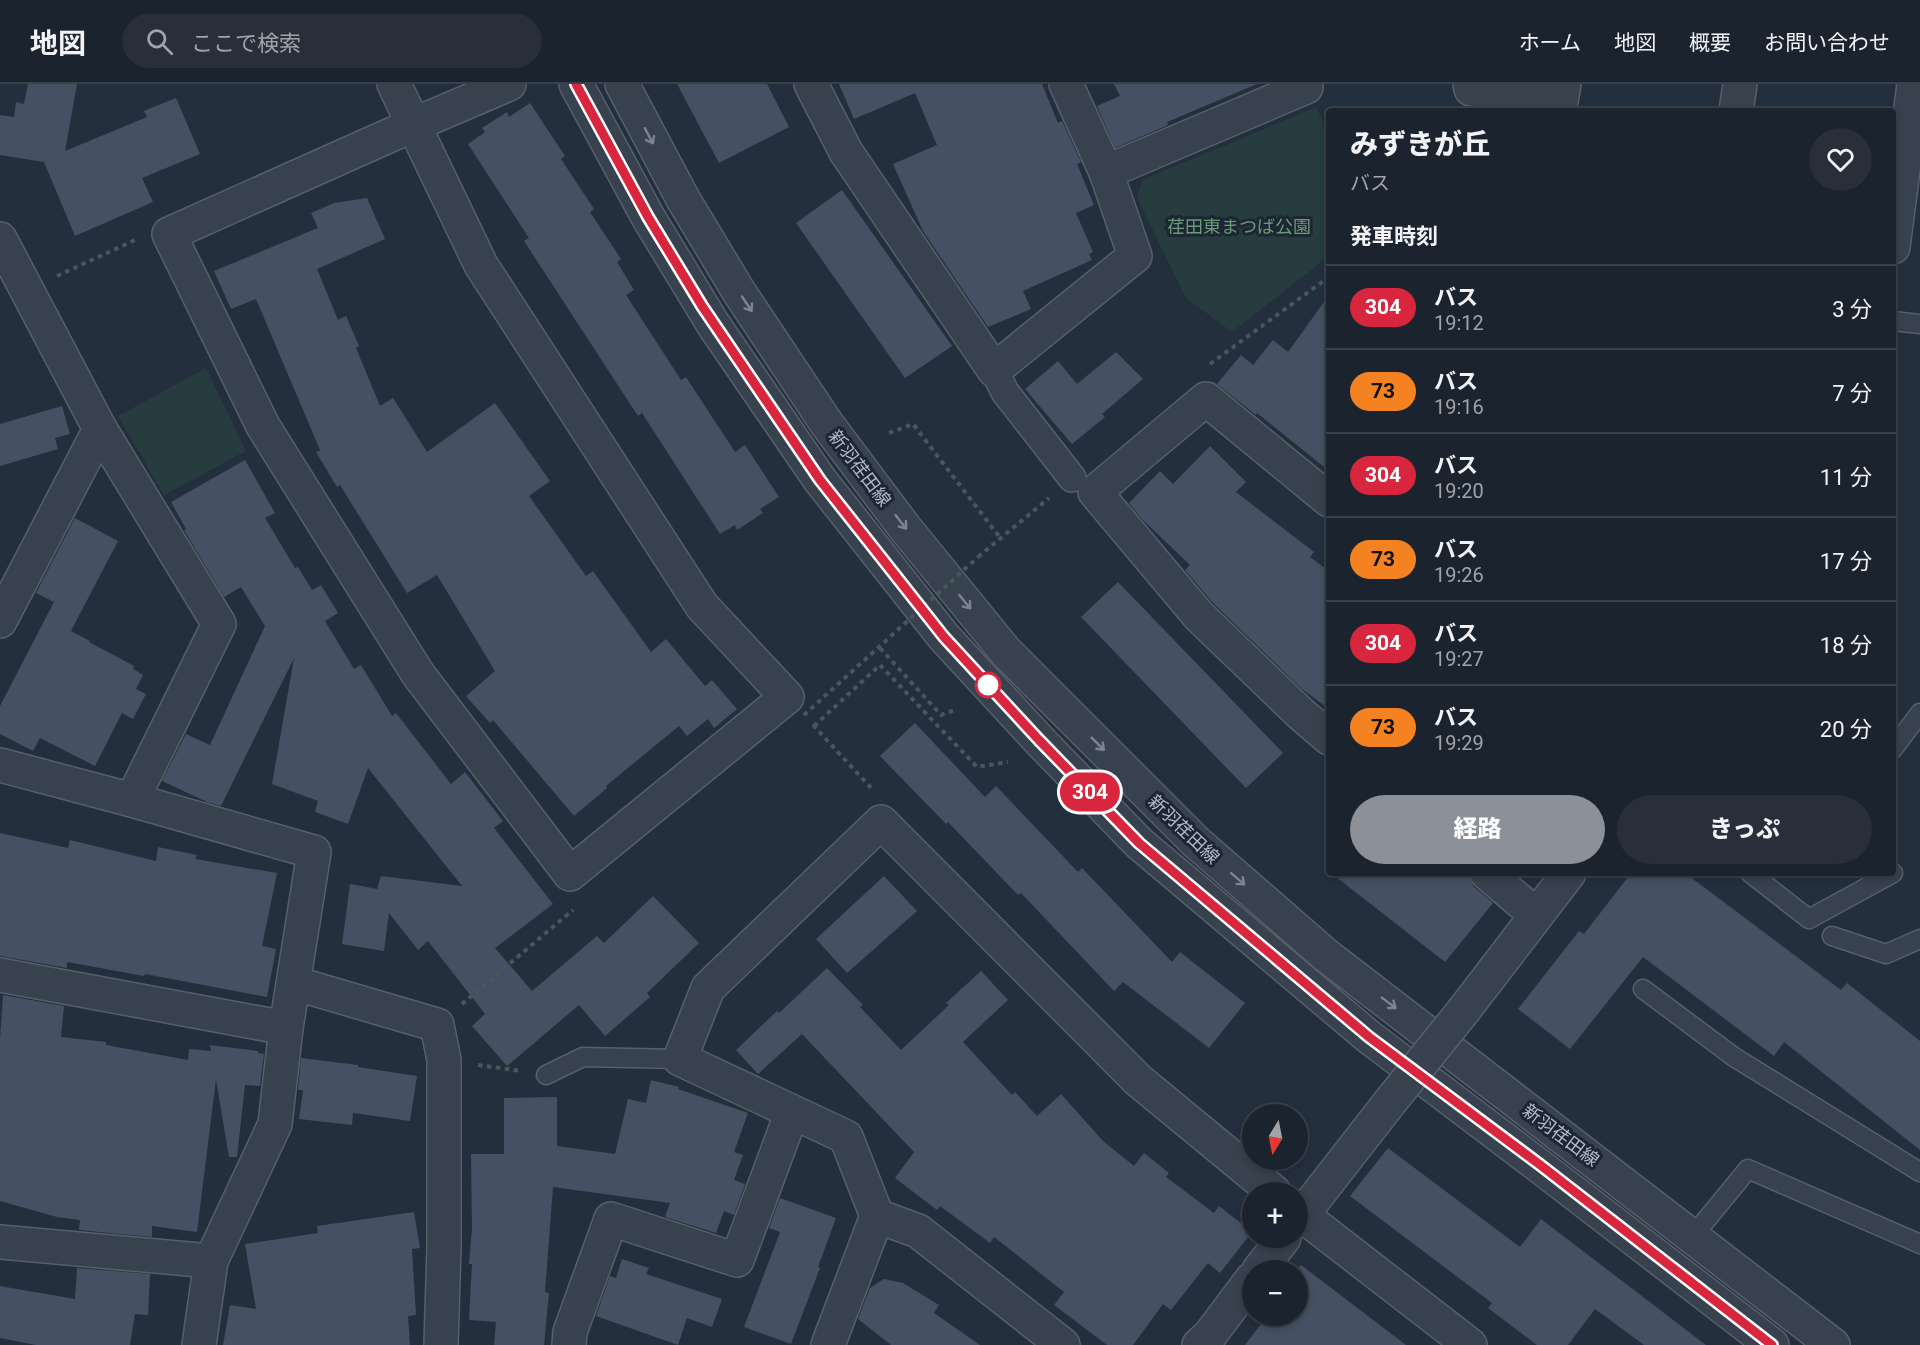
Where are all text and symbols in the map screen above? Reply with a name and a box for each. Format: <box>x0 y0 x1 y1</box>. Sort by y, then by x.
search box <box>122 14 542 68</box>
icon: search <box>143 25 176 58</box>
text: 地図 <box>30 27 86 60</box>
text: ここで検索 <box>191 31 301 56</box>
text: ホーム <box>1519 31 1581 55</box>
text: 地図 <box>1614 31 1656 55</box>
text: 概要 <box>1689 31 1731 55</box>
text: お問い合わせ <box>1764 31 1890 55</box>
one-way arrow <box>644 126 655 144</box>
text: みずきが丘 <box>1350 128 1490 161</box>
button: heart <box>1809 128 1872 191</box>
text: バス <box>1350 171 1390 195</box>
park label: 荏田東まつば公園 <box>1167 216 1311 237</box>
text: 発車時刻 <box>1350 224 1438 249</box>
text: バス <box>1434 285 1478 310</box>
text: 304 <box>1365 295 1401 319</box>
one-way arrow <box>740 296 753 313</box>
text: 3 分 <box>1832 297 1872 322</box>
text: 19:12 <box>1434 311 1484 335</box>
text: バス <box>1434 369 1478 394</box>
text: 73 <box>1371 379 1395 403</box>
text: 7 分 <box>1832 381 1872 406</box>
text: 19:16 <box>1434 395 1484 419</box>
street label: 新羽荏田線 <box>825 426 895 510</box>
text: バス <box>1434 453 1478 478</box>
text: 304 <box>1365 463 1401 487</box>
text: 11 分 <box>1820 465 1872 490</box>
text: 19:20 <box>1434 479 1484 503</box>
one-way arrow <box>895 514 908 530</box>
text: バス <box>1434 537 1478 562</box>
text: 73 <box>1371 547 1395 571</box>
text: 17 分 <box>1820 549 1872 574</box>
text: 19:26 <box>1434 563 1484 587</box>
one-way arrow <box>958 593 971 609</box>
text: バス <box>1434 621 1478 646</box>
text: 304 <box>1365 631 1401 655</box>
text: 18 分 <box>1820 633 1872 658</box>
text: 19:27 <box>1434 647 1484 671</box>
unlabelled marker <box>975 672 1001 698</box>
text: バス <box>1434 705 1478 730</box>
text: 73 <box>1371 715 1395 739</box>
text: 20 分 <box>1820 717 1872 742</box>
text: 19:29 <box>1434 731 1484 755</box>
one-way arrow <box>1090 737 1105 752</box>
line badge: 304 <box>1056 772 1124 812</box>
text: 304 <box>1072 780 1108 804</box>
street label: 新羽荏田線 <box>1144 790 1224 868</box>
button: 経路 <box>1350 795 1605 864</box>
button: きっぷ <box>1617 795 1872 864</box>
one-way arrow <box>1230 872 1245 886</box>
one-way arrow <box>1380 997 1396 1009</box>
street label: 新羽荏田線 <box>1519 1100 1603 1170</box>
north arrow <box>1242 1104 1308 1170</box>
map controls <box>1242 1104 1308 1326</box>
button: + <box>1242 1182 1308 1248</box>
button: − <box>1242 1260 1308 1326</box>

